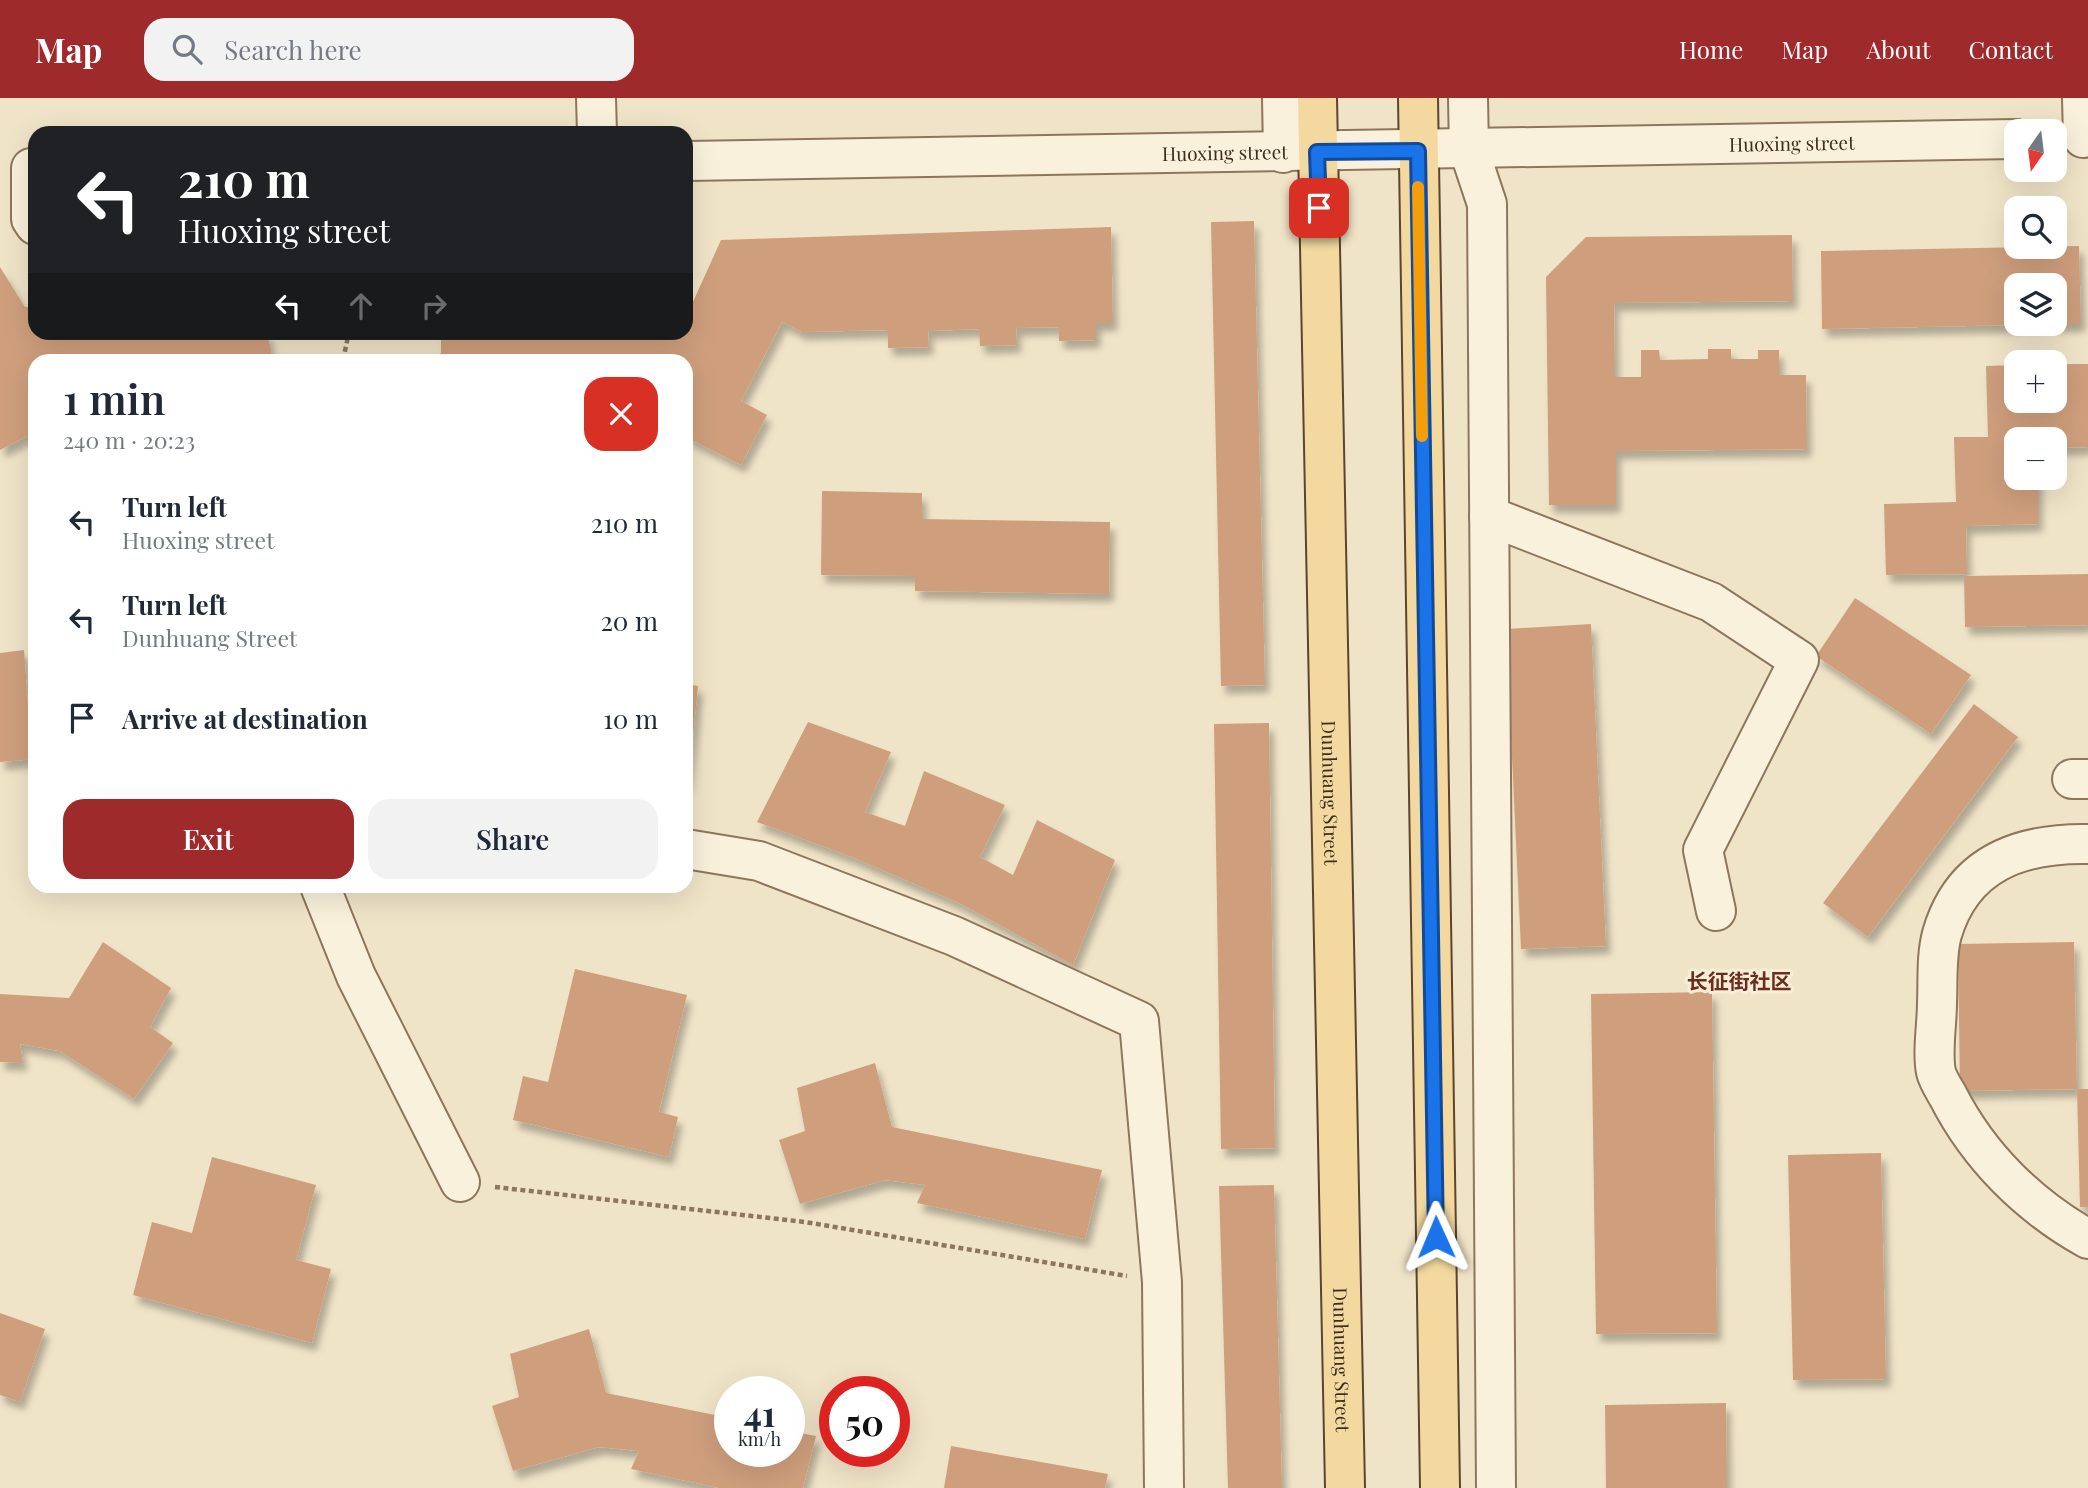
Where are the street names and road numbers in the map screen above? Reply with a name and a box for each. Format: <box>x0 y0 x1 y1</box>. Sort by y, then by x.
street label: Huoxing street <box>1729 129 1855 157</box>
street label: Huoxing street <box>1162 138 1288 166</box>
street label: Dunhuang Street <box>1317 720 1345 866</box>
street label: Dunhuang Street <box>1328 1287 1357 1433</box>

